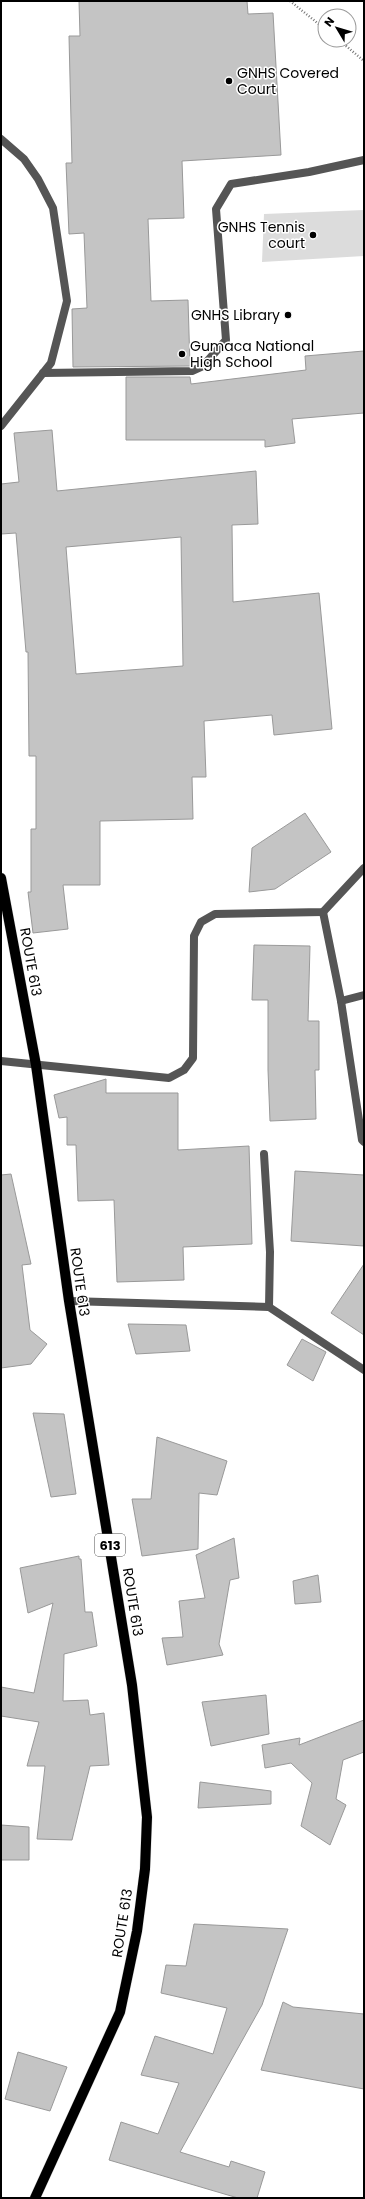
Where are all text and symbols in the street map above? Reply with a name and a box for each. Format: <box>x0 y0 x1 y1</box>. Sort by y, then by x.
north arrow <box>317 8 357 48</box>
text: N <box>320 14 338 30</box>
place label: GNHS Covered Court <box>237 63 339 99</box>
marker: GNHS Covered Court <box>224 76 234 86</box>
place label: GNHS Tennis court <box>218 217 305 253</box>
marker: GNHS Tennis court <box>308 230 318 240</box>
place label: GNHS Library <box>191 305 280 325</box>
marker: GNHS Library <box>283 310 293 320</box>
place label: Gumaca National High School <box>190 336 314 372</box>
marker: Gumaca National High School <box>177 349 187 359</box>
street label: ROUTE 613 <box>15 926 47 998</box>
street label: ROUTE 613 <box>65 1246 95 1318</box>
road number: 613 <box>95 1534 125 1556</box>
street label: ROUTE 613 <box>118 1566 148 1638</box>
street label: ROUTE 613 <box>107 1887 137 1959</box>

